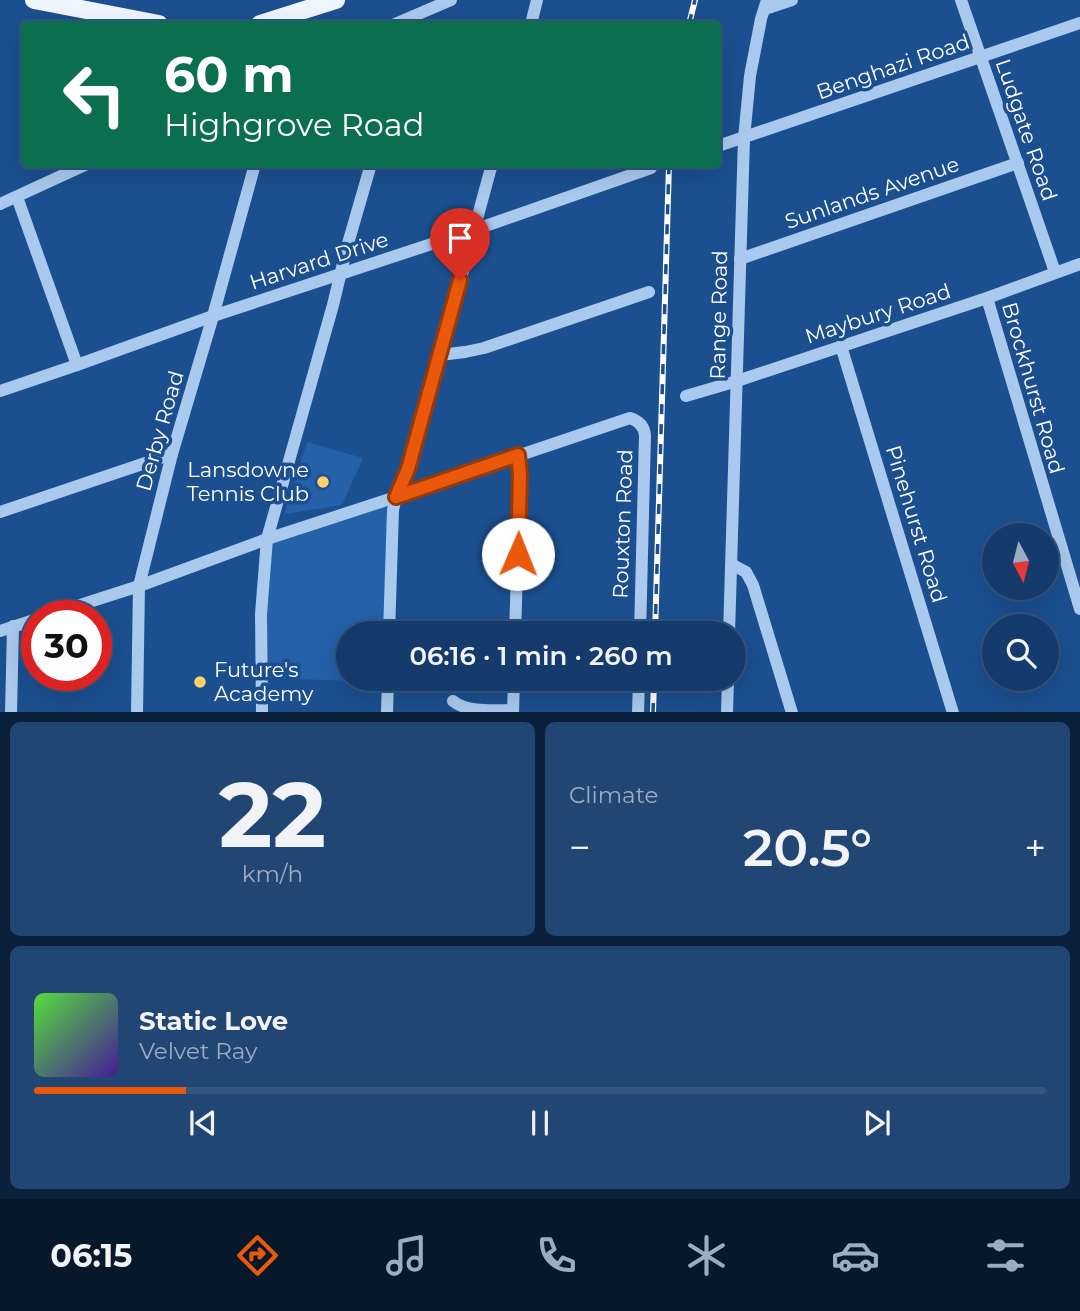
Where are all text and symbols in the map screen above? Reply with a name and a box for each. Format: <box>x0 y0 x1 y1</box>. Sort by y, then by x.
street label: Benghazi Road <box>813 29 973 104</box>
text: 60 m <box>164 45 294 104</box>
icon: left <box>49 49 140 140</box>
street label: Ludgate Road <box>990 56 1062 204</box>
text: Highgrove Road <box>164 105 424 144</box>
street label: Sunlands Avenue <box>781 151 962 234</box>
pin <box>430 208 490 280</box>
icon: arrive <box>441 219 479 257</box>
street label: Harvard Drive <box>246 226 391 295</box>
street label: Range Road <box>705 250 732 380</box>
street label: Maybury Road <box>802 278 954 349</box>
street label: Brockhurst Road <box>997 299 1070 476</box>
street label: Derby Road <box>130 368 189 494</box>
street label: Pinehurst Road <box>881 442 952 606</box>
street label: Rouxton Road <box>607 449 638 599</box>
place label: Lansdowne Tennis Club <box>187 457 309 506</box>
marker: Lansdowne Tennis Club <box>315 474 331 490</box>
position arrow <box>481 517 555 591</box>
north arrow <box>982 523 1059 600</box>
map controls <box>982 523 1059 691</box>
speed limit sign: 30 <box>21 600 112 691</box>
button: search <box>982 614 1059 691</box>
text: 06:16 · 1 min · 260 m <box>409 640 673 672</box>
place label: Future's Academy <box>214 657 314 706</box>
marker: Future's Academy <box>192 674 208 690</box>
text: 22 <box>219 759 326 870</box>
text: Climate <box>569 781 658 809</box>
text: 20.5° <box>743 816 872 879</box>
text: − <box>569 824 591 871</box>
text: + <box>1024 824 1046 871</box>
text: km/h <box>242 860 303 888</box>
text: Static Love <box>139 1005 288 1037</box>
text: Velvet Ray <box>139 1037 257 1065</box>
icon: previous <box>184 1104 222 1142</box>
icon: pause <box>521 1104 559 1142</box>
icon: next <box>858 1104 896 1142</box>
icon: directions <box>233 1231 282 1280</box>
icon: music <box>382 1231 431 1280</box>
icon: phone <box>532 1231 581 1280</box>
icon: climate <box>682 1231 731 1280</box>
icon: car <box>831 1231 880 1280</box>
icon: filters <box>981 1231 1030 1280</box>
text: 06:15 <box>50 1236 132 1275</box>

